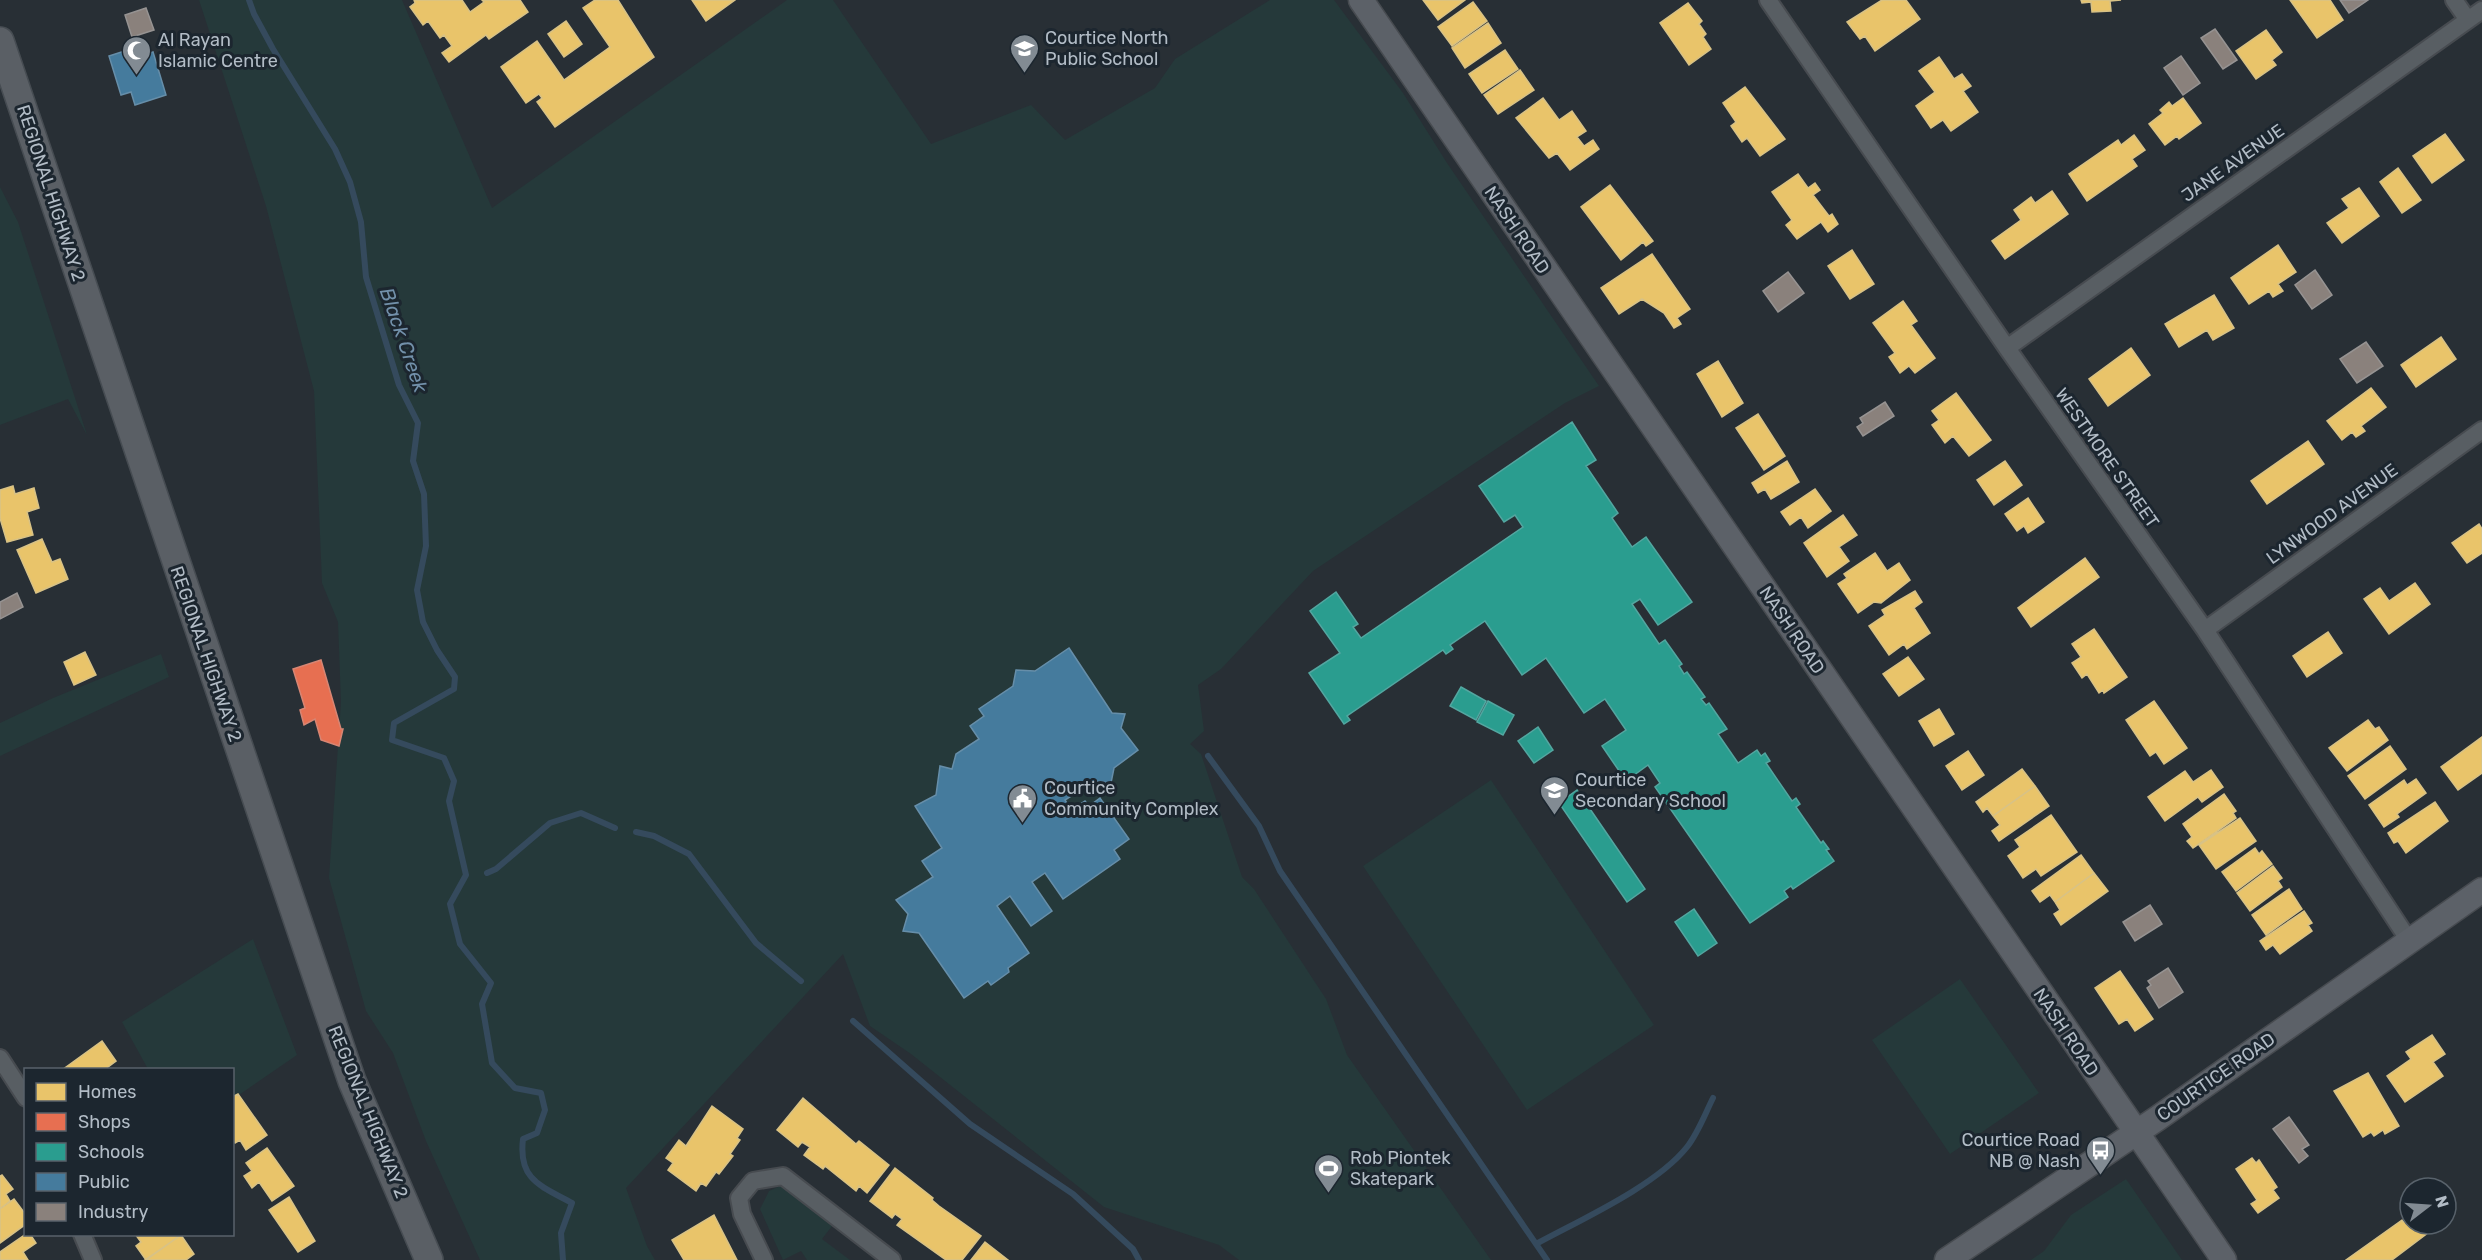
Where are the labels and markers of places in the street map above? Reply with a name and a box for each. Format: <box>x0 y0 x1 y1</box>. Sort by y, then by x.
place label: Courtice North Public School <box>1045 27 1169 70</box>
place label: Al Rayan Islamic Centre <box>158 29 278 72</box>
school or university icon: Courtice North Public School <box>1008 32 1040 74</box>
mosque icon: Al Rayan Islamic Centre <box>121 34 153 76</box>
place label: Courtice Secondary School <box>1575 769 1726 812</box>
school or university icon: Courtice Secondary School <box>1538 774 1570 816</box>
place label: Courtice Community Complex <box>1044 777 1219 820</box>
public building icon: Courtice Community Complex <box>1007 782 1039 824</box>
place label: Courtice Road NB @ Nash <box>1962 1129 2080 1172</box>
bus stop icon: Courtice Road NB @ Nash <box>2085 1134 2117 1176</box>
place label: Rob Piontek Skatepark <box>1350 1147 1451 1190</box>
sports icon: Rob Piontek Skatepark <box>1313 1152 1345 1194</box>

